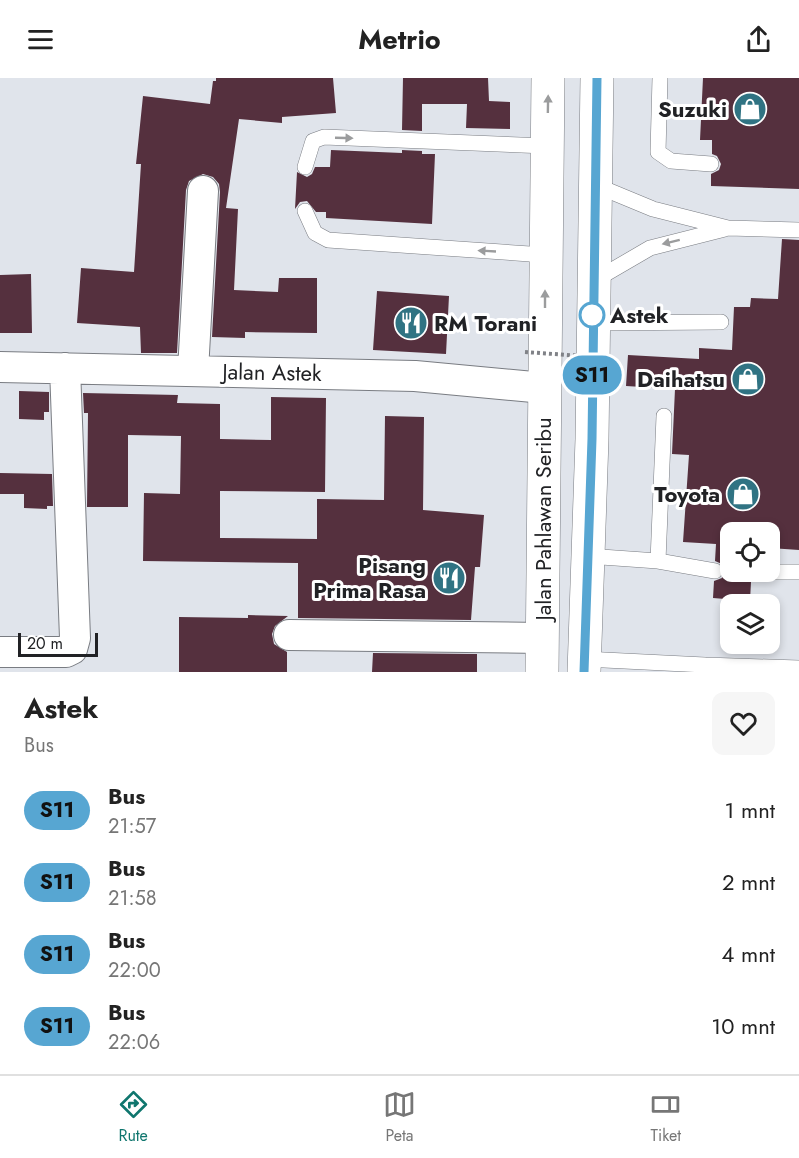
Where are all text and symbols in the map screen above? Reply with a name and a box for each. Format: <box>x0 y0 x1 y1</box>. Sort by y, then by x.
text: Metrio <box>358 20 441 59</box>
icon: menu <box>24 23 57 56</box>
icon: share <box>742 23 775 56</box>
shop icon: Suzuki <box>732 91 768 127</box>
place label: Suzuki <box>658 93 727 125</box>
one-way arrow <box>543 94 553 113</box>
one-way arrow <box>335 133 354 143</box>
one-way arrow <box>662 238 681 248</box>
one-way arrow <box>477 247 496 256</box>
one-way arrow <box>540 289 550 308</box>
place label: Astek <box>609 299 669 331</box>
marker: Astek <box>579 302 605 328</box>
restaurant icon: RM Torani <box>393 305 429 341</box>
place label: RM Torani <box>434 307 537 339</box>
street label: Jalan Astek <box>219 355 322 389</box>
line badge: S11 <box>558 356 626 394</box>
text: S11 <box>575 360 609 390</box>
shop icon: Daihatsu <box>730 361 766 397</box>
place label: Daihatsu <box>637 363 725 395</box>
street label: Jalan Pahlawan Seribu <box>527 417 559 624</box>
shop icon: Toyota <box>725 476 761 512</box>
place label: Toyota <box>654 478 720 510</box>
map controls <box>720 522 780 654</box>
button: locate <box>720 522 780 582</box>
place label: Pisang Prima Rasa <box>313 549 426 606</box>
restaurant icon: Pisang Prima Rasa <box>431 560 467 596</box>
button: layers <box>720 594 780 654</box>
scale bar <box>18 630 98 658</box>
text: 20 m <box>27 632 63 655</box>
text: Astek <box>24 688 98 729</box>
button: heart <box>712 692 775 755</box>
text: Bus <box>24 731 54 760</box>
text: Bus <box>108 780 145 812</box>
text: 1 mnt <box>725 794 775 826</box>
text: S11 <box>40 795 74 825</box>
text: 21:57 <box>108 812 156 841</box>
text: Bus <box>108 852 145 884</box>
text: 2 mnt <box>722 866 775 898</box>
text: S11 <box>40 867 74 897</box>
text: 21:58 <box>108 884 157 913</box>
text: Bus <box>108 924 145 956</box>
text: 4 mnt <box>722 938 775 970</box>
text: S11 <box>40 939 74 969</box>
text: 22:00 <box>108 956 161 985</box>
text: Bus <box>108 996 145 1028</box>
text: 10 mnt <box>711 1010 775 1042</box>
text: S11 <box>40 1011 74 1041</box>
text: 22:06 <box>108 1028 160 1057</box>
tab: Rute <box>117 1088 150 1147</box>
tab: Peta <box>383 1088 416 1147</box>
tab: Tiket <box>649 1088 682 1147</box>

